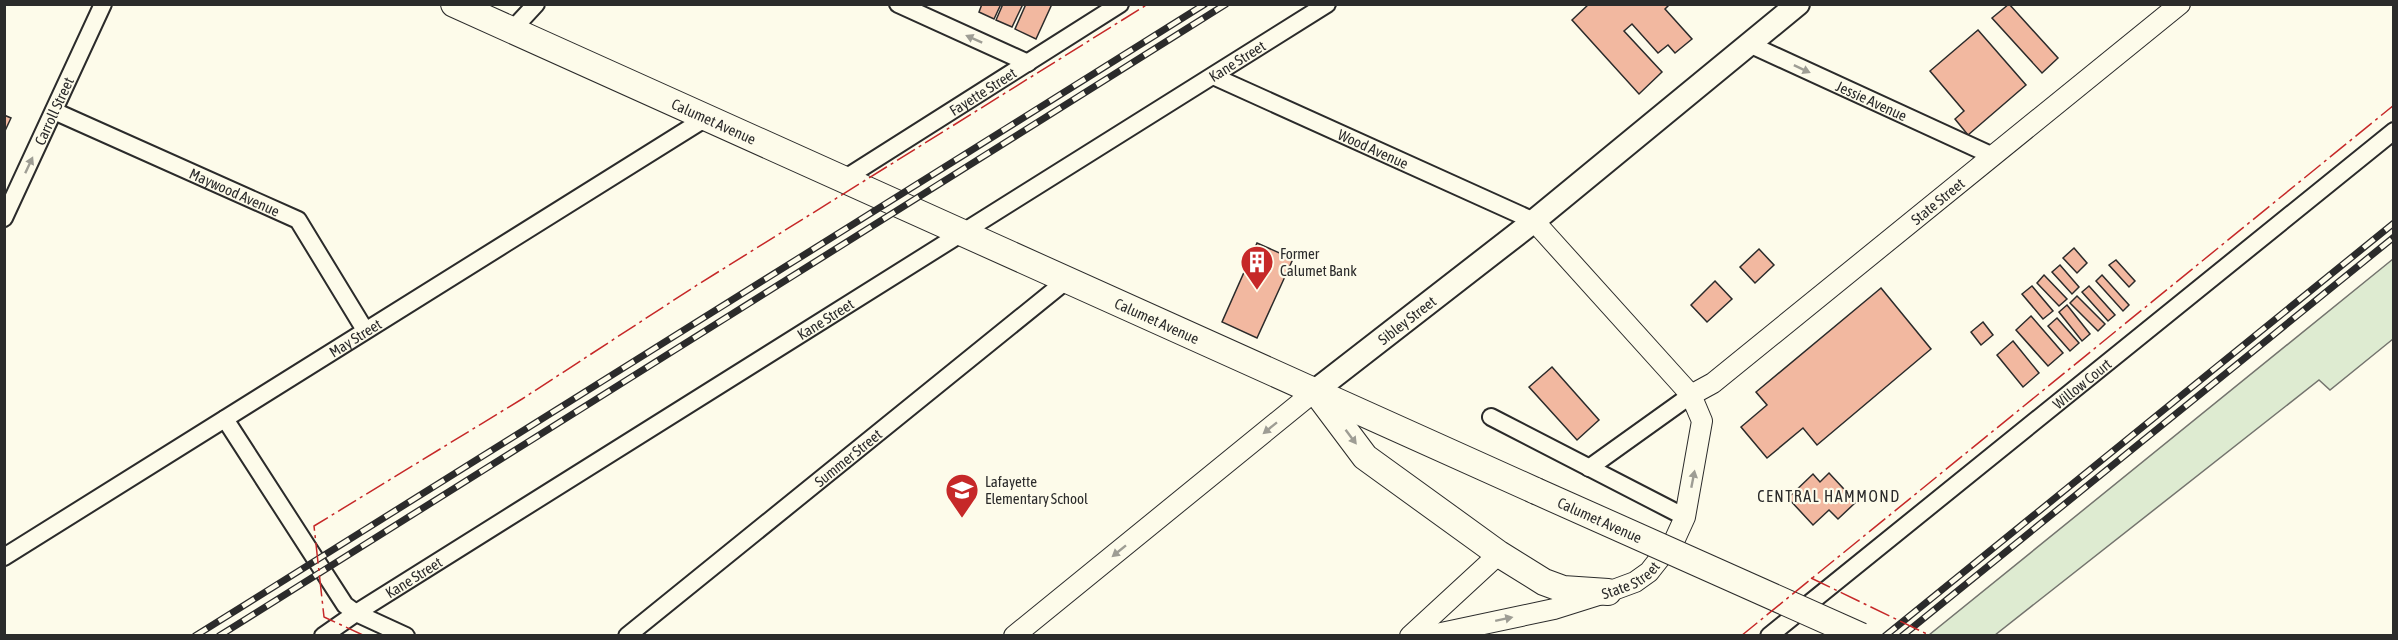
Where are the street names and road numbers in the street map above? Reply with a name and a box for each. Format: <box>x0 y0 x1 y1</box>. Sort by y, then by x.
street label: Kane Street <box>1206 37 1268 85</box>
street label: Fayette Street <box>946 64 1019 119</box>
street label: Carroll Street <box>31 74 77 147</box>
street label: Jessie Avenue <box>1834 77 1910 124</box>
street label: Calumet Avenue <box>669 95 759 147</box>
street label: Wood Avenue <box>1336 125 1411 172</box>
street label: Maywood Avenue <box>187 164 283 219</box>
street label: State Street <box>1907 174 1967 228</box>
street label: Sibley Street <box>1374 292 1439 348</box>
street label: Calumet Avenue <box>1112 294 1202 347</box>
street label: Kane Street <box>794 295 856 343</box>
street label: May Street <box>326 315 384 360</box>
street label: Willow Court <box>2049 355 2114 412</box>
street label: Summer Street <box>811 425 885 490</box>
street label: Calumet Avenue <box>1555 493 1645 546</box>
street label: Kane Street <box>382 553 445 601</box>
street label: State Street <box>1599 558 1663 602</box>

